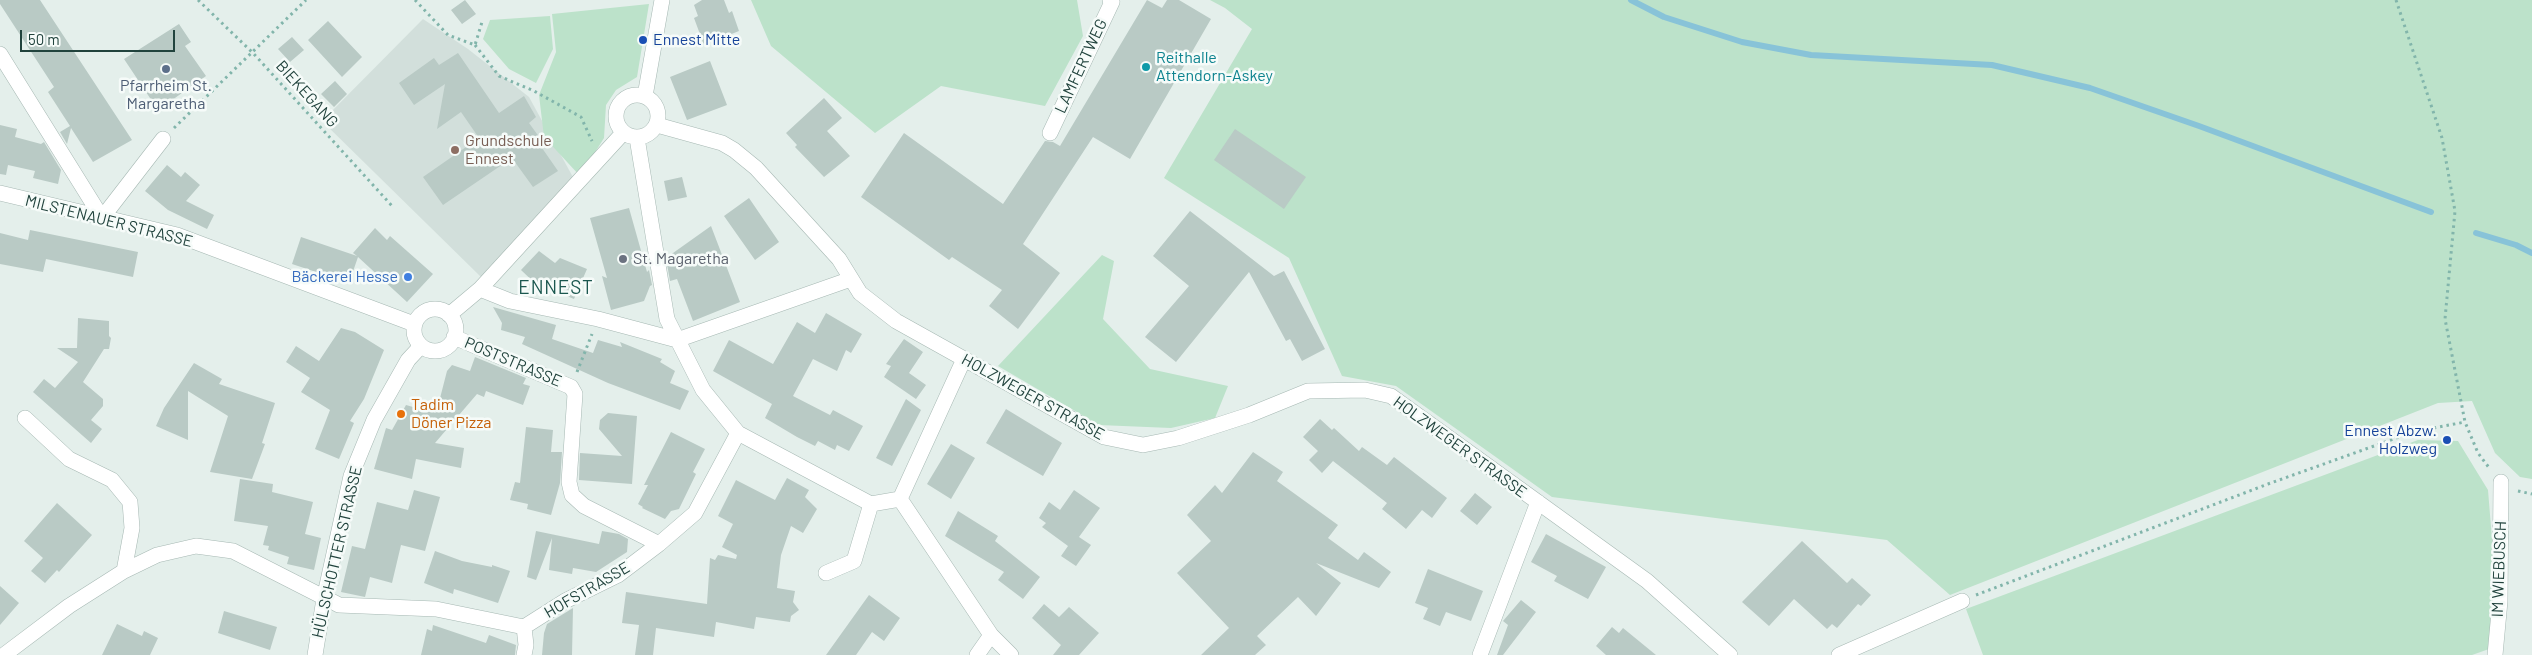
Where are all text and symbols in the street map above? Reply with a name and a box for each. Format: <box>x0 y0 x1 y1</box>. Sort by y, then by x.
street label: LAMFERTWEG <box>1051 16 1111 116</box>
scale bar <box>22 20 178 52</box>
text: 50 m <box>28 30 60 48</box>
place label: Ennest Mitte <box>653 30 740 50</box>
marker: Ennest Mitte <box>637 34 649 46</box>
place label: Reithalle Attendorn-Askey <box>1156 48 1273 86</box>
street label: BIEKEGANG <box>272 57 342 131</box>
marker: Reithalle Attendorn-Askey <box>1140 61 1152 73</box>
marker: Pfarrheim St. Margaretha <box>160 63 172 75</box>
place label: Pfarrheim St. Margaretha <box>120 76 212 114</box>
place label: Grundschule Ennest <box>465 131 552 169</box>
marker: Grundschule Ennest <box>449 144 461 156</box>
street label: MILSTENAUER STRASSE <box>23 191 195 251</box>
place label: St. Magaretha <box>633 249 729 269</box>
marker: St. Magaretha <box>617 253 629 265</box>
place label: Bäckerei Hesse <box>291 267 398 287</box>
marker: Bäckerei Hesse <box>402 271 414 283</box>
district label: ENNEST <box>517 277 595 299</box>
street label: POSTSTRASSE <box>462 333 564 391</box>
street label: HOLZWEGER STRASSE <box>958 350 1108 444</box>
street label: HOLZWEGER STRASSE <box>1390 392 1530 502</box>
place label: Tadim Döner Pizza <box>411 395 491 433</box>
marker: Tadim Döner Pizza <box>395 408 407 420</box>
place label: Ennest Abzw. Holzweg <box>2344 421 2437 459</box>
marker: Ennest Abzw. Holzweg <box>2441 434 2453 446</box>
street label: HÜLSCHOTTER STRASSE <box>308 464 366 640</box>
street label: IM WIEBUSCH <box>2488 520 2510 618</box>
street label: HOFSTRASSE <box>541 558 633 622</box>

